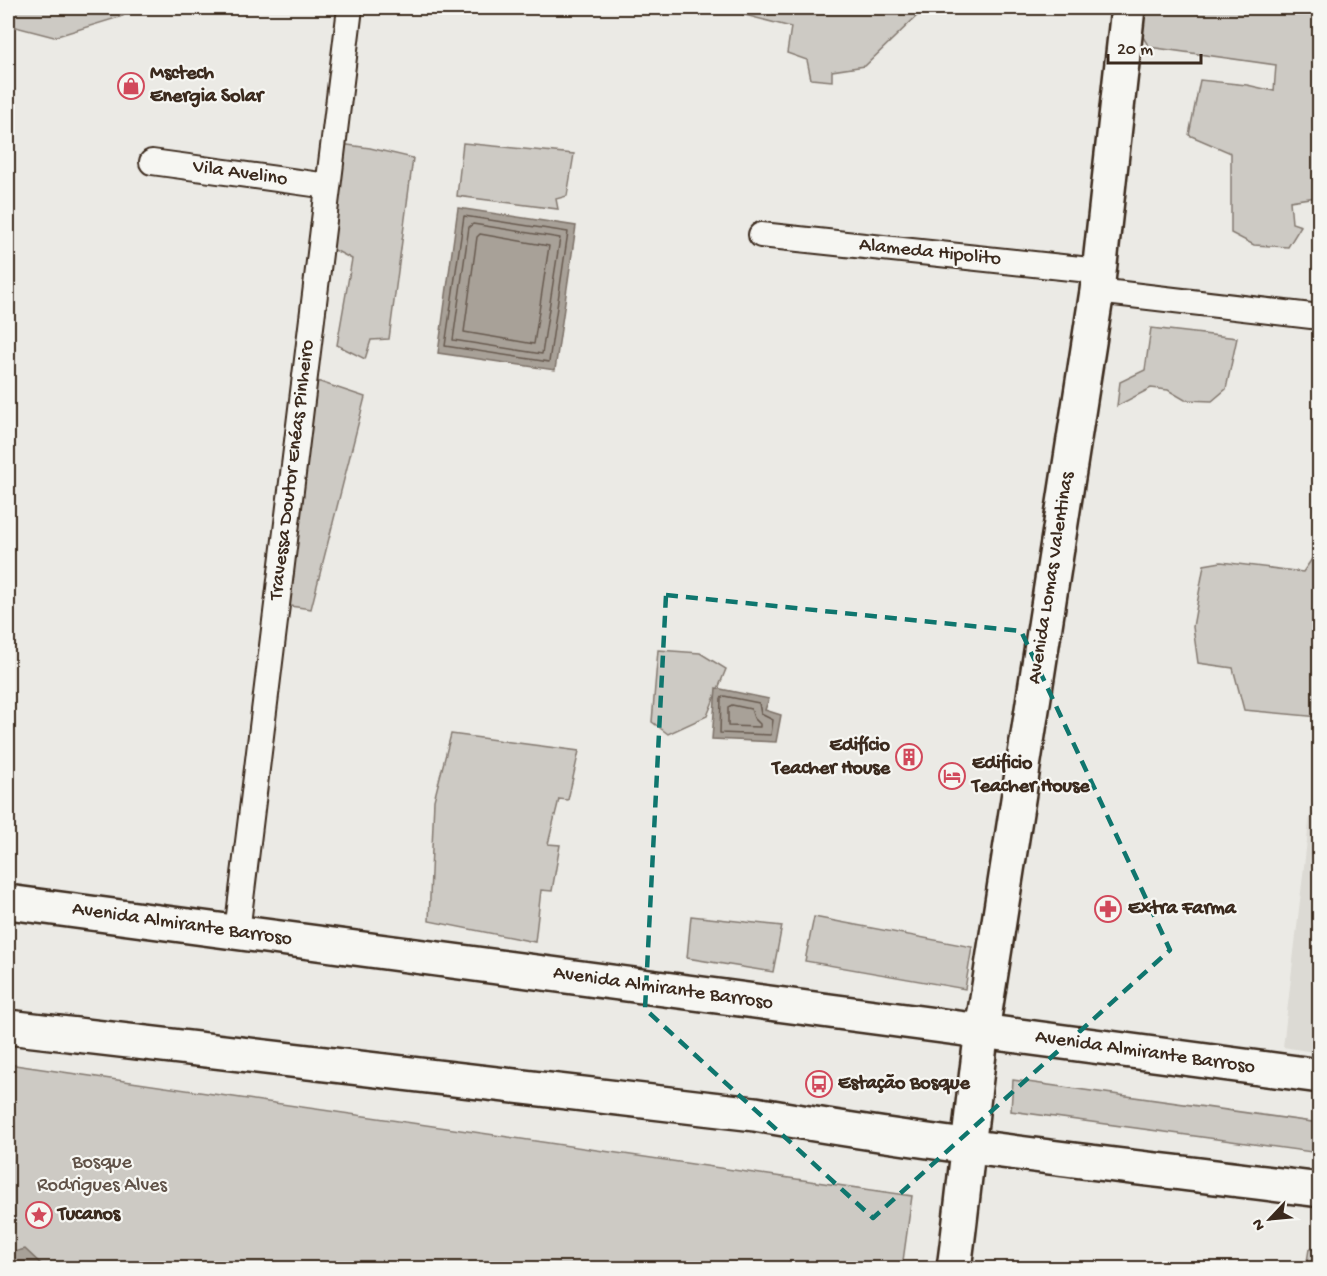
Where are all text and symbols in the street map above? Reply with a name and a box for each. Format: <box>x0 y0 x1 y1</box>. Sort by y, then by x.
scale bar <box>1108 27 1201 65</box>
text: 20 m <box>1117 40 1153 61</box>
place label: Msctech Energia Solar <box>150 63 265 109</box>
shop icon: Msctech Energia Solar <box>116 71 146 101</box>
street label: Vila Avelino <box>190 156 289 192</box>
street label: Alameda Hipolito <box>858 234 1002 272</box>
street label: Travessa Doutor Enéas Pinheiro <box>265 339 320 602</box>
street label: Avenida Lomas Valentinas <box>1024 470 1080 686</box>
place label: Edifício Teacher House <box>770 735 891 781</box>
building icon: Edifício Teacher House <box>894 742 924 772</box>
place label: Edificio Teacher House <box>970 752 1090 799</box>
hotel icon: Edificio Teacher House <box>937 761 967 791</box>
pharmacy icon: Extra Farma <box>1093 894 1123 924</box>
street label: Avenida Almirante Barroso <box>71 898 293 952</box>
place label: Extra Farma <box>1128 898 1237 921</box>
street label: Avenida Almirante Barroso <box>552 962 774 1016</box>
street label: Avenida Almirante Barroso <box>1034 1026 1256 1080</box>
bus stop icon: Estação Bosque <box>804 1069 834 1099</box>
place label: Estação Bosque <box>838 1073 970 1096</box>
park label: Bosque Rodrigues Alves <box>37 1152 168 1198</box>
north arrow <box>1240 1189 1300 1249</box>
place icon: Tucanos <box>24 1200 54 1230</box>
place label: Tucanos <box>56 1204 122 1227</box>
text: N <box>1249 1215 1270 1233</box>

